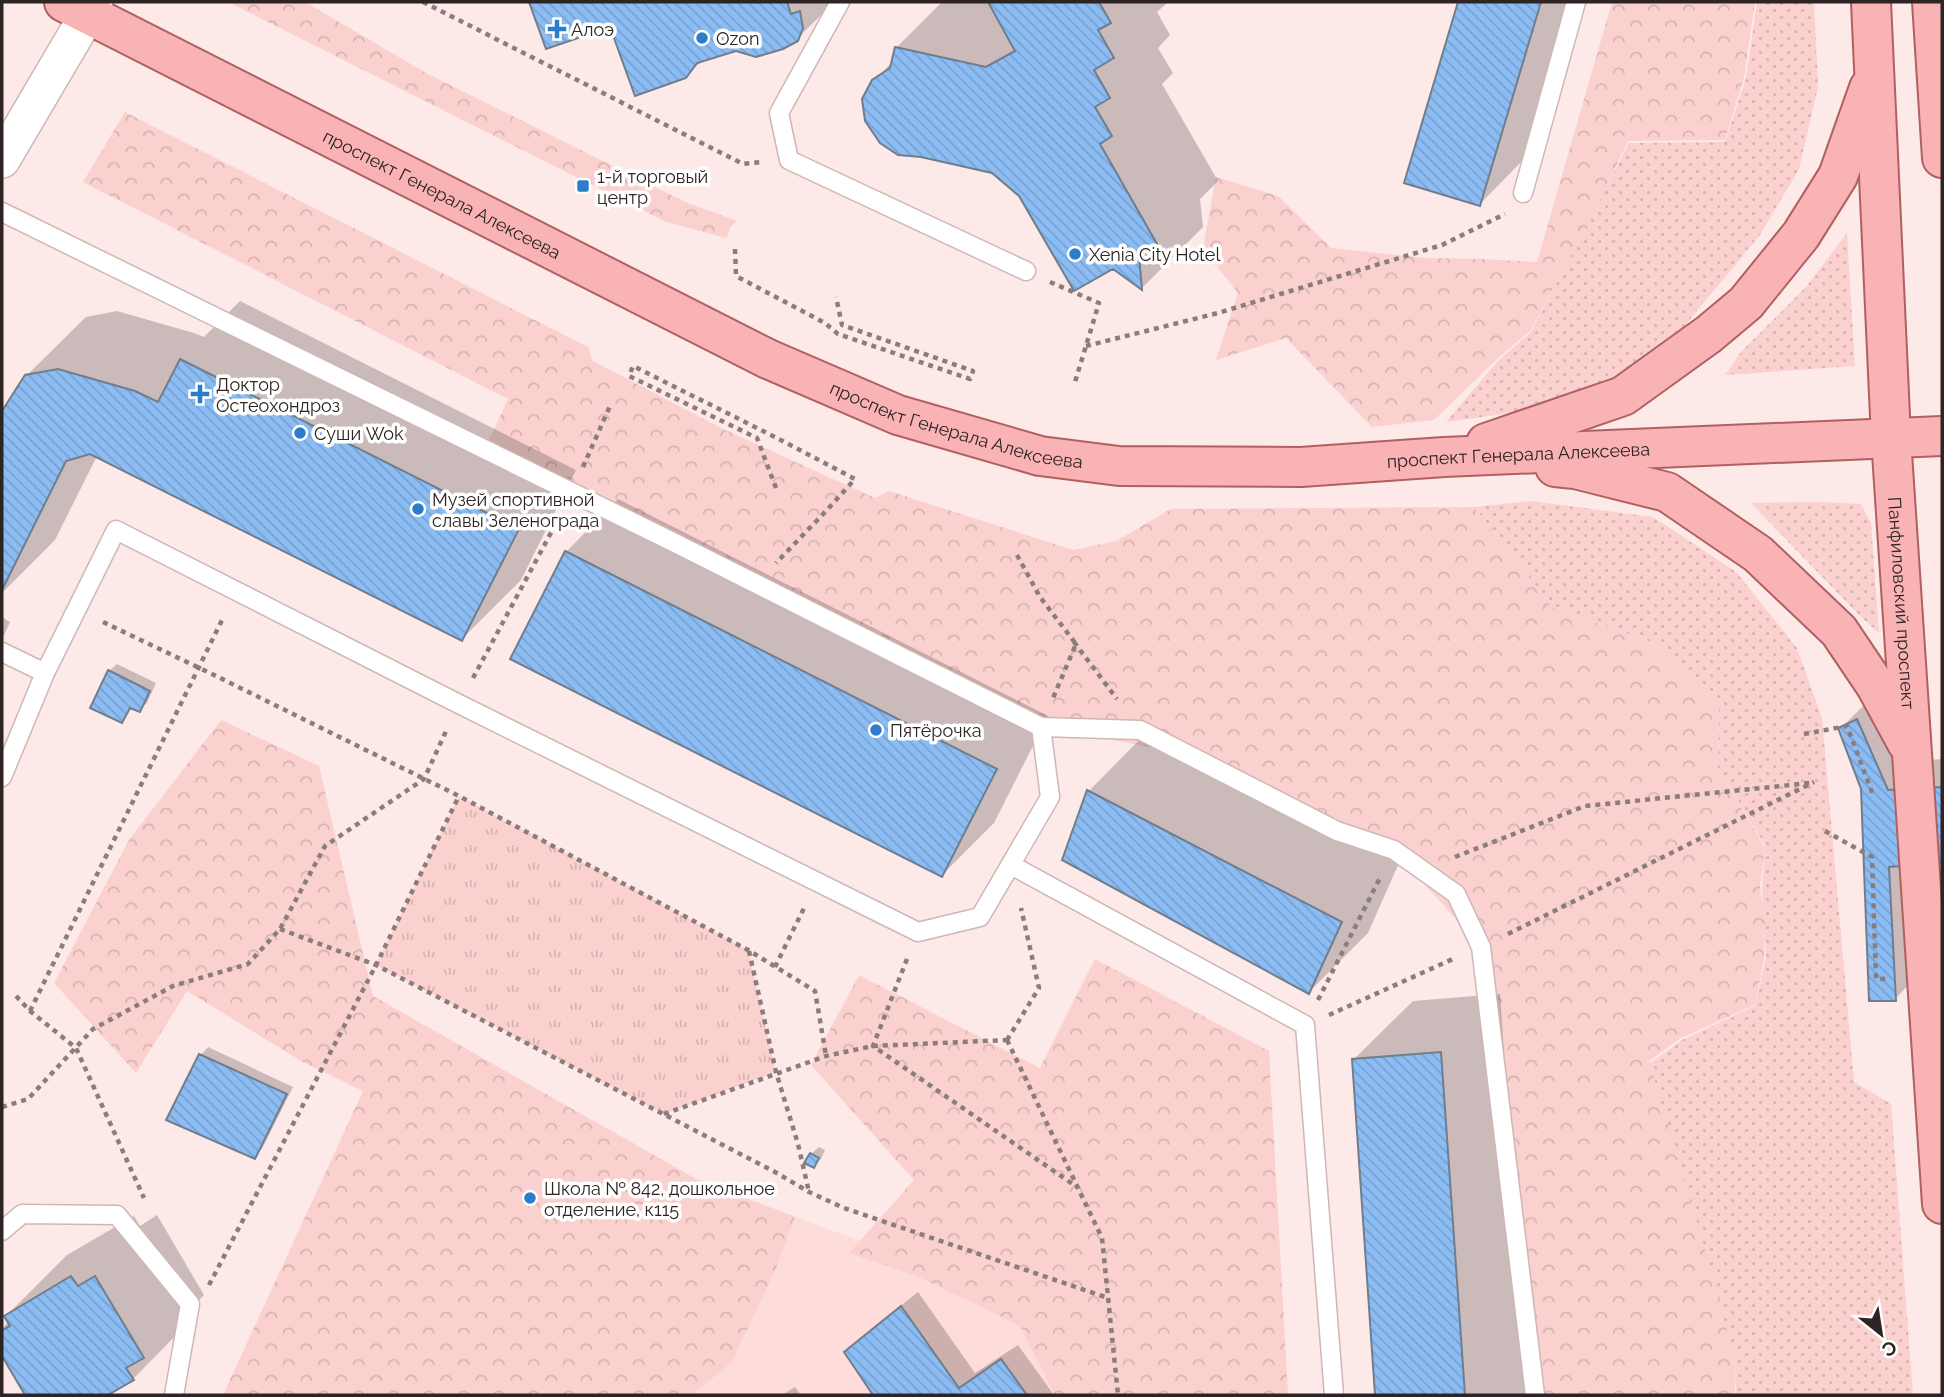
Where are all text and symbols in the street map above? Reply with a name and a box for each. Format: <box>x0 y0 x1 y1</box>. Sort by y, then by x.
place label: Алоэ <box>571 19 614 40</box>
marker: Алоэ <box>549 21 565 37</box>
place label: Ozon <box>716 28 759 49</box>
marker: Ozon <box>694 30 710 46</box>
street label: проспект Генерала Алексеева <box>320 125 564 263</box>
place label: 1-й торговый центр <box>597 166 708 208</box>
marker: 1-й торговый центр <box>575 178 591 194</box>
place label: Xenia City Hotel <box>1089 244 1220 265</box>
marker: Xenia City Hotel <box>1067 246 1083 262</box>
place label: Доктор Остеохондроз <box>216 374 340 416</box>
street label: проспект Генерала Алексеева <box>827 377 1084 472</box>
marker: Доктор Остеохондроз <box>190 384 210 404</box>
place label: Суши Wok <box>314 423 404 444</box>
marker: Суши Wok <box>292 425 308 441</box>
street label: проспект Генерала Алексеева <box>1386 438 1650 471</box>
place label: Музей спортивной славы Зеленограда <box>432 489 599 531</box>
street label: Панфиловский проспект <box>1884 496 1920 711</box>
marker: Музей спортивной славы Зеленограда <box>410 501 426 517</box>
place label: Пятёрочка <box>890 720 982 741</box>
marker: Пятёрочка <box>868 722 884 738</box>
place label: Школа № 842, дошкольное отделение, к115 <box>544 1178 775 1220</box>
marker: Школа № 842, дошкольное отделение, к115 <box>522 1190 538 1206</box>
north arrow <box>1846 1299 1916 1369</box>
text: С <box>1878 1336 1901 1362</box>

